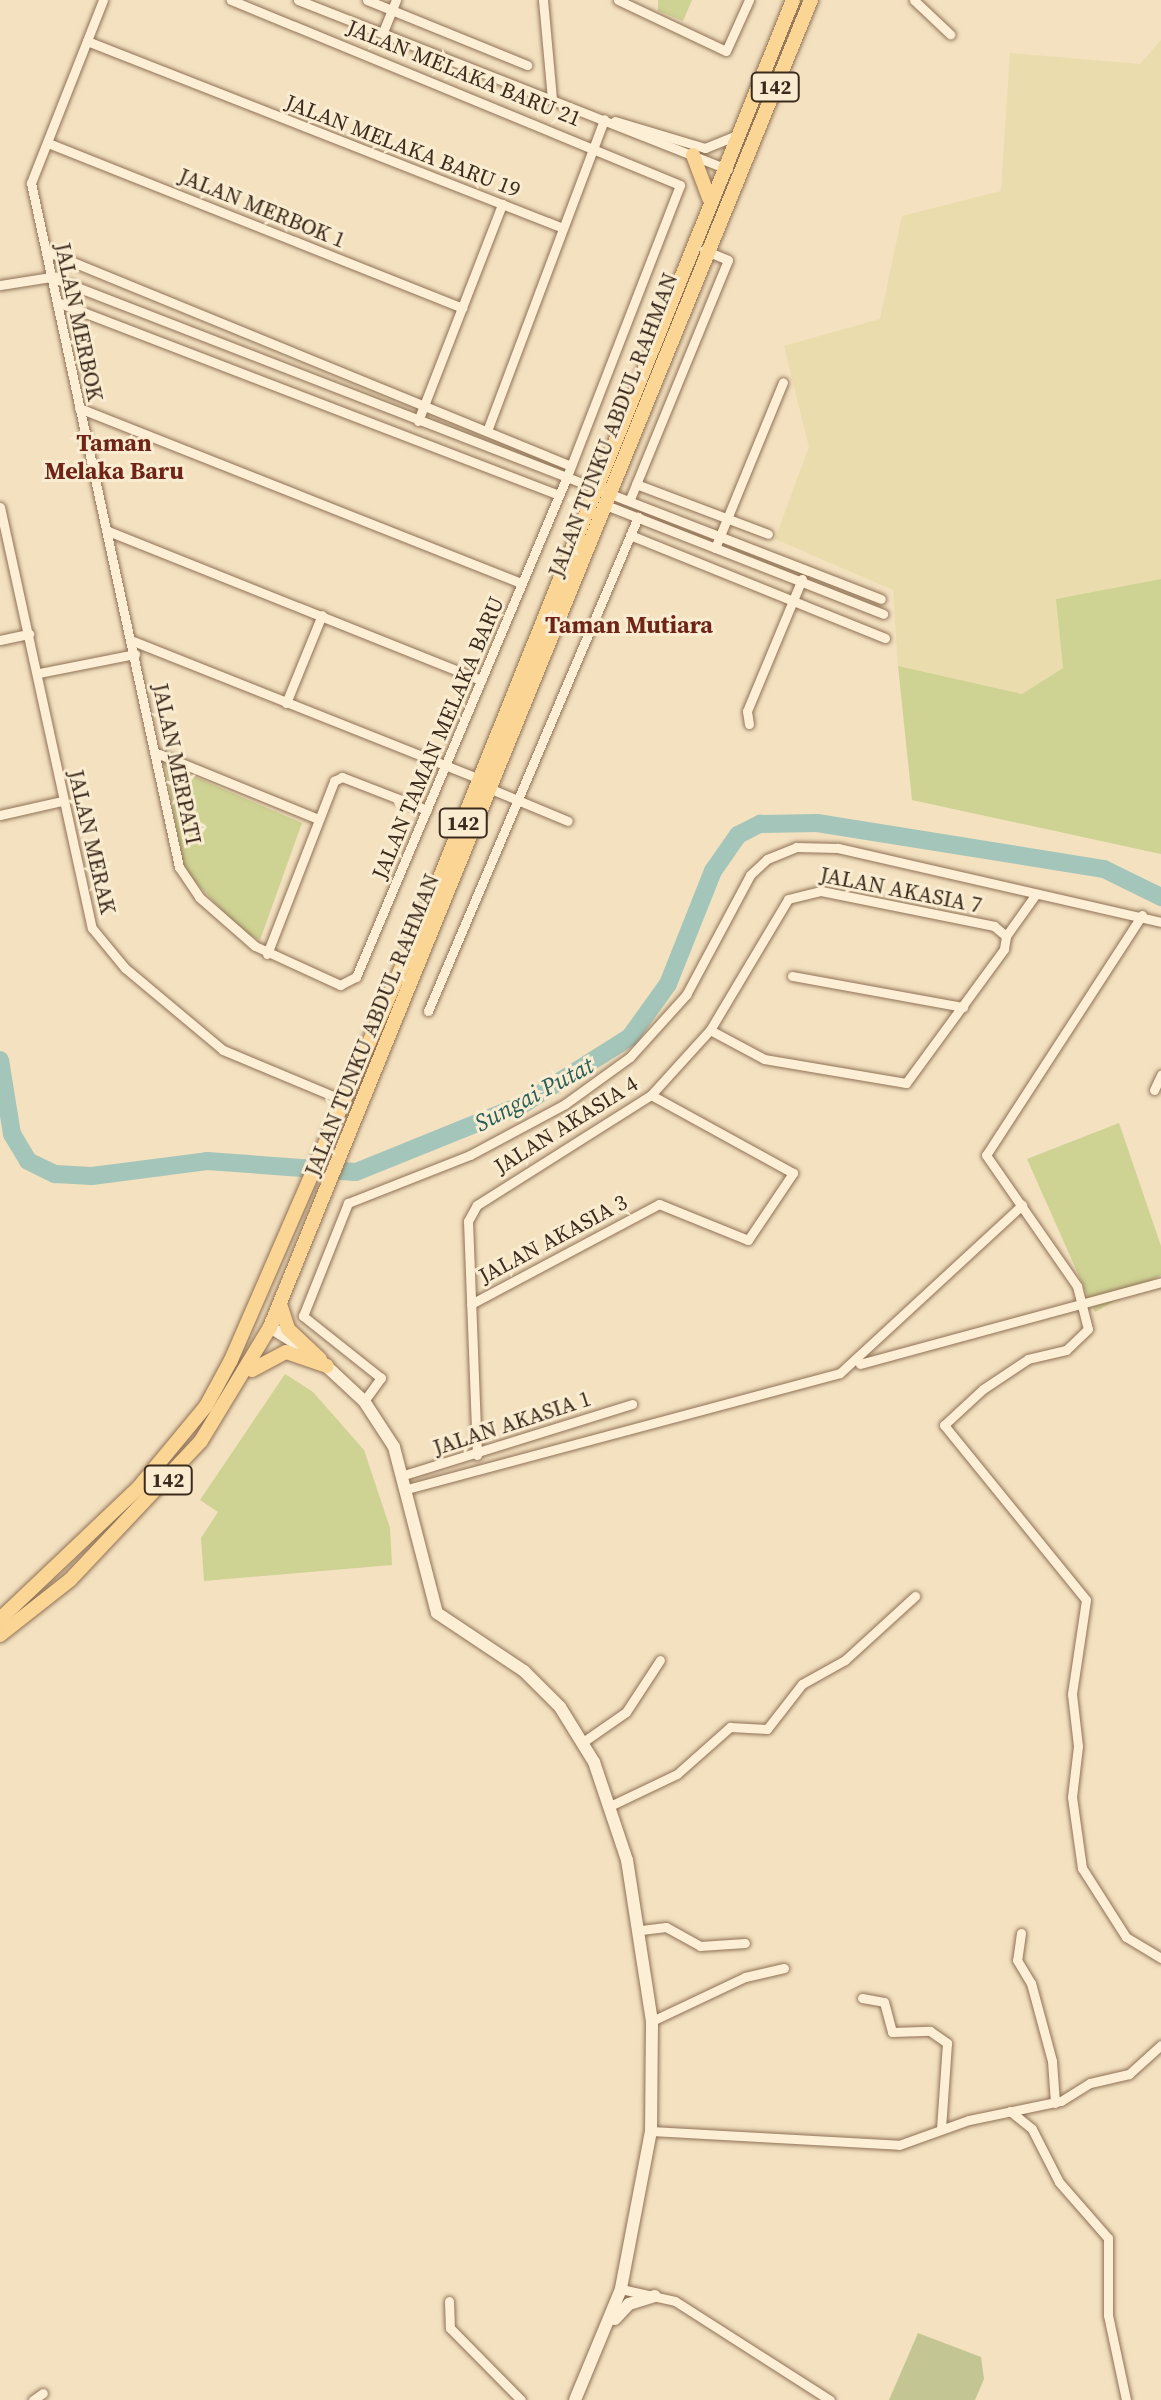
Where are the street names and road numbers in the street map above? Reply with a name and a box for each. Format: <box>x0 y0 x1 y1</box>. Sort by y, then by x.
street label: JALAN MELAKA BARU 21 <box>343 14 585 132</box>
road number: 142 <box>749 71 801 103</box>
street label: JALAN MELAKA BARU 19 <box>282 89 524 203</box>
street label: JALAN MERBOK 1 <box>175 163 349 253</box>
street label: JALAN MERBOK <box>49 240 109 404</box>
street label: JALAN TUNKU ABDUL RAHMAN <box>543 269 683 581</box>
street label: JALAN TAMAN MELAKA BARU <box>366 593 510 883</box>
street label: JALAN MERPATI <box>147 681 207 847</box>
street label: JALAN MERAK <box>63 767 121 917</box>
road number: 142 <box>437 807 489 839</box>
street label: JALAN AKASIA 7 <box>818 861 984 919</box>
street label: JALAN TUNKU ABDUL RAHMAN <box>299 870 445 1180</box>
street label: JALAN AKASIA 4 <box>489 1070 643 1180</box>
street label: JALAN AKASIA 3 <box>474 1189 632 1289</box>
street label: JALAN AKASIA 1 <box>430 1385 594 1461</box>
road number: 142 <box>142 1464 194 1496</box>

